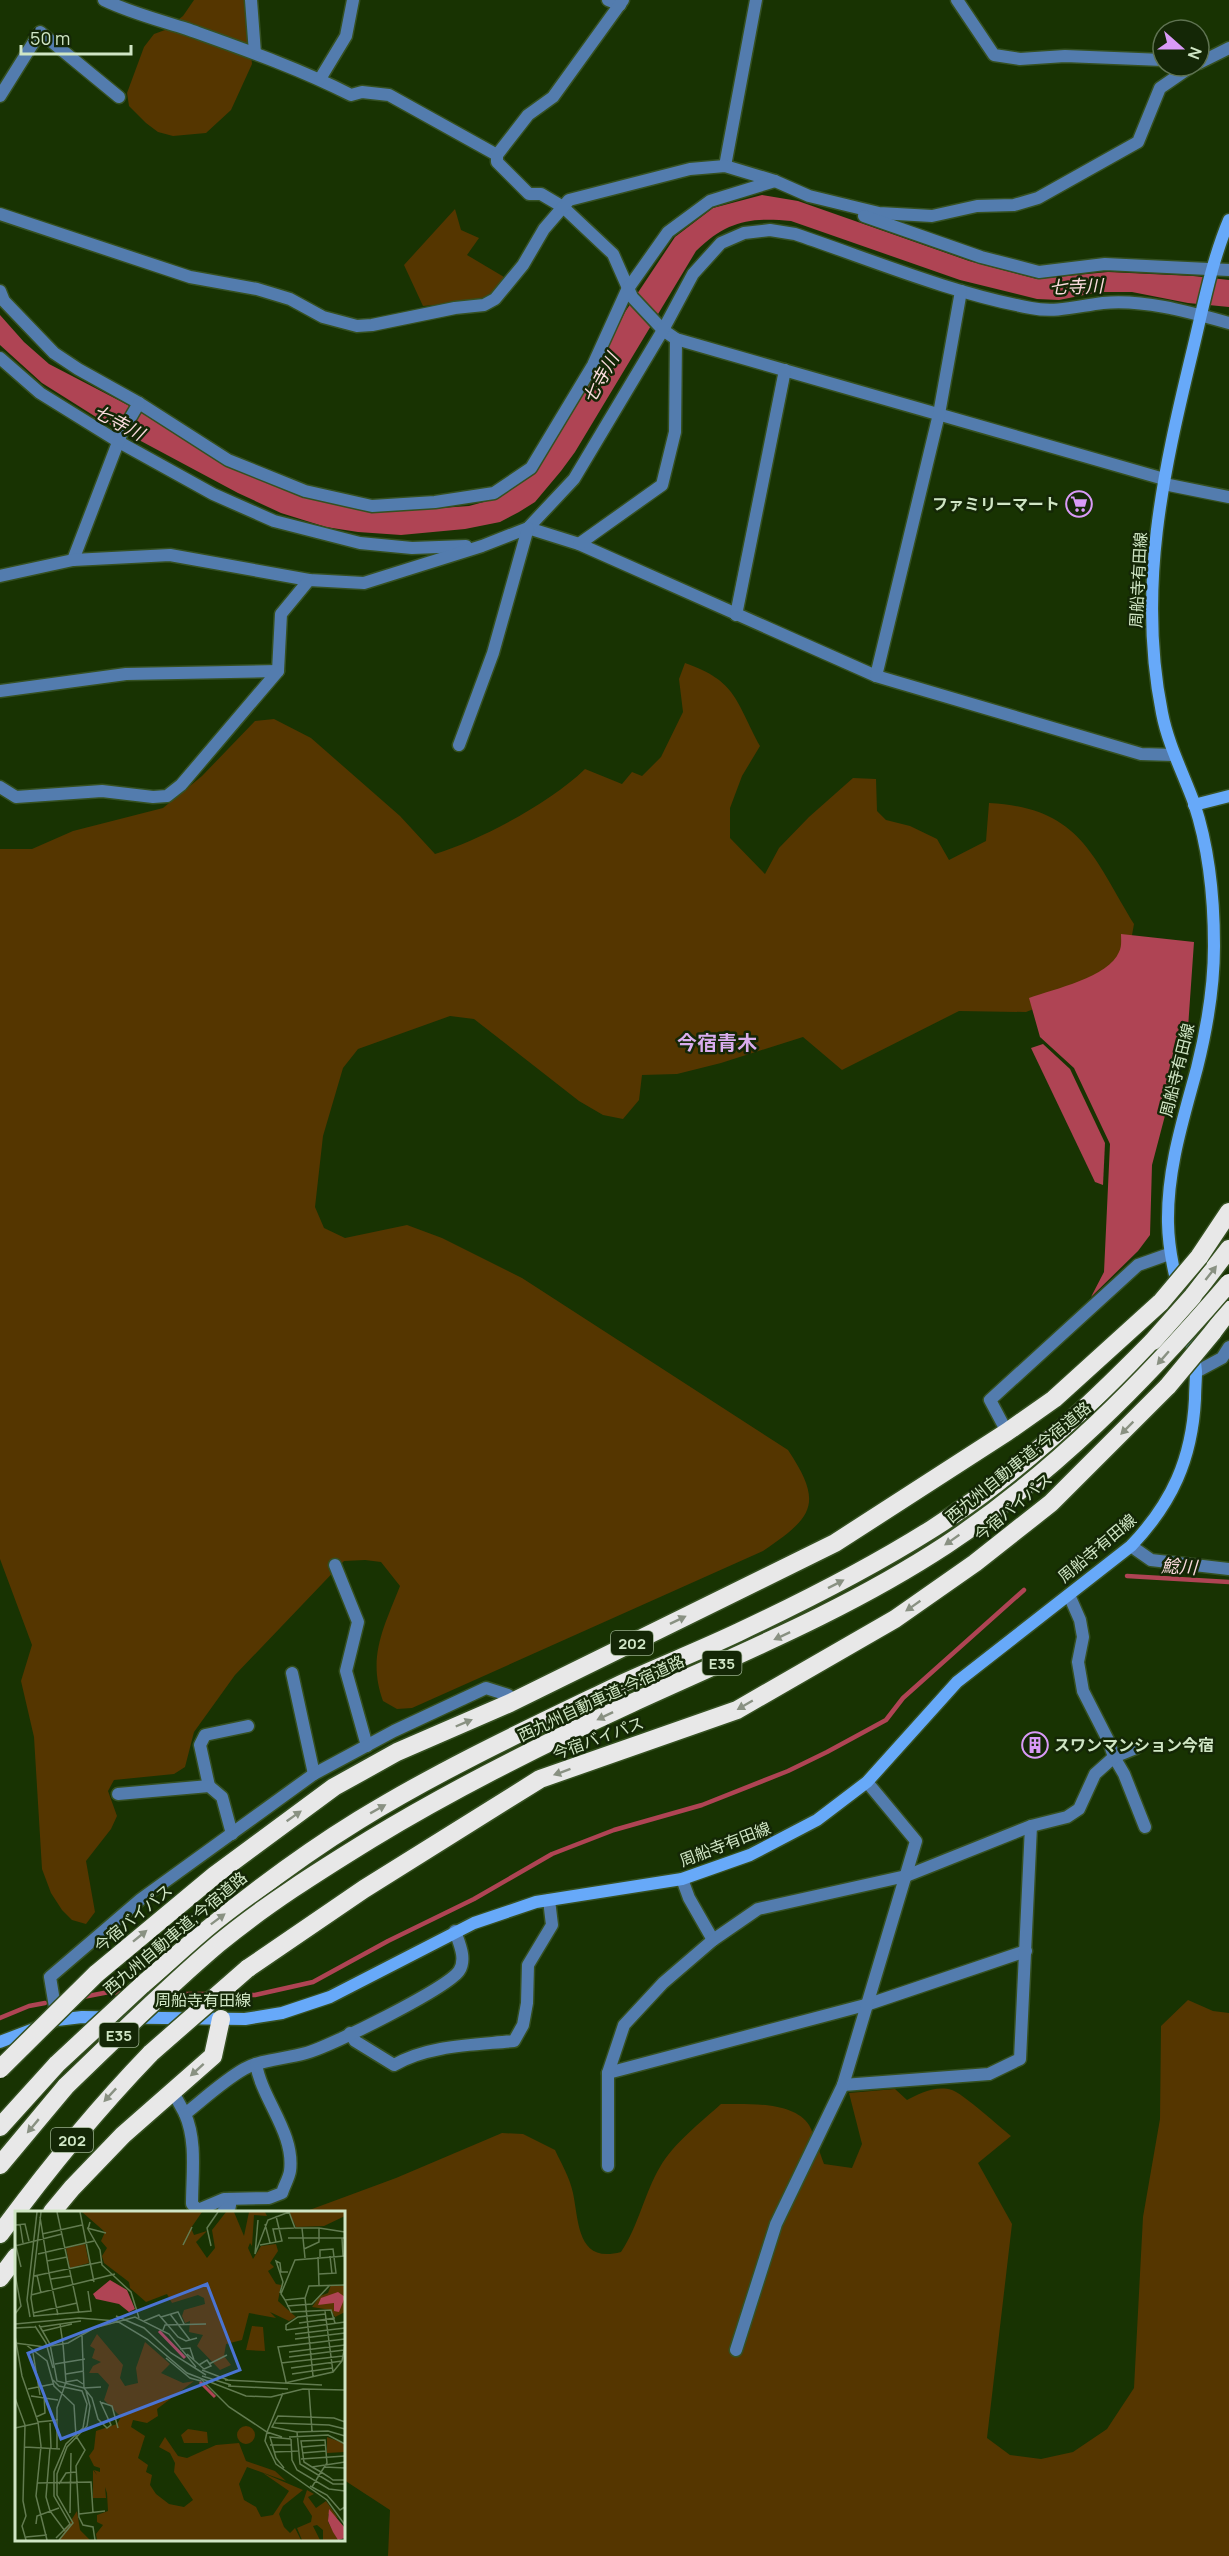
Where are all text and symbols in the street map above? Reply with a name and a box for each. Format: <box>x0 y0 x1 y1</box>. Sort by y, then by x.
scale bar <box>21 18 130 56</box>
north arrow <box>1151 18 1211 78</box>
text: 50 m <box>30 26 70 50</box>
text: N <box>1183 44 1207 63</box>
water label: 七寺川 <box>1049 273 1105 299</box>
water label: 七寺川 <box>576 347 625 407</box>
water label: 七寺川 <box>90 399 150 446</box>
supermarket icon: ファミリーマート <box>1064 489 1094 519</box>
place label: ファミリーマート <box>932 493 1060 515</box>
street label: 周船寺有田線 <box>1125 531 1151 629</box>
street label: 周船寺有田線 <box>1155 1021 1199 1119</box>
district label: 今宿青木 <box>677 1029 757 1056</box>
one-way arrow <box>1205 1265 1217 1280</box>
one-way arrow <box>1156 1351 1170 1366</box>
street label: 西九州自動車道;今宿道路 <box>941 1397 1095 1527</box>
one-way arrow <box>1120 1420 1134 1434</box>
street label: 今宿バイパス <box>969 1468 1057 1546</box>
street label: 周船寺有田線 <box>1053 1509 1141 1587</box>
one-way arrow <box>945 1534 961 1546</box>
water label: 鯰川 <box>1160 1553 1200 1579</box>
one-way arrow <box>827 1579 844 1589</box>
one-way arrow <box>906 1600 922 1612</box>
one-way arrow <box>669 1616 687 1626</box>
road number: 202 <box>611 1631 653 1655</box>
one-way arrow <box>774 1631 791 1640</box>
street label: 西九州自動車道;今宿道路 <box>514 1650 688 1746</box>
road number: E35 <box>702 1651 742 1675</box>
one-way arrow <box>737 1699 753 1710</box>
street label: 今宿バイパス <box>549 1711 647 1765</box>
one-way arrow <box>596 1711 613 1721</box>
one-way arrow <box>456 1718 473 1727</box>
building icon: スワンマンション今宿 <box>1020 1730 1050 1760</box>
place label: スワンマンション今宿 <box>1054 1734 1214 1756</box>
one-way arrow <box>553 1767 571 1777</box>
one-way arrow <box>370 1804 387 1814</box>
one-way arrow <box>285 1810 301 1822</box>
street label: 周船寺有田線 <box>676 1817 774 1871</box>
street label: 西九州自動車道;今宿道路 <box>99 1866 251 2000</box>
street label: 今宿バイパス <box>89 1879 177 1957</box>
one-way arrow <box>210 1913 226 1926</box>
one-way arrow <box>132 1930 147 1943</box>
street label: 周船寺有田線 <box>155 1989 251 2011</box>
road number: E35 <box>100 2023 138 2047</box>
one-way arrow <box>191 2062 205 2076</box>
one-way arrow <box>104 2088 118 2102</box>
one-way arrow <box>26 2118 39 2134</box>
road number: 202 <box>51 2128 93 2152</box>
inset map <box>15 2211 345 2541</box>

